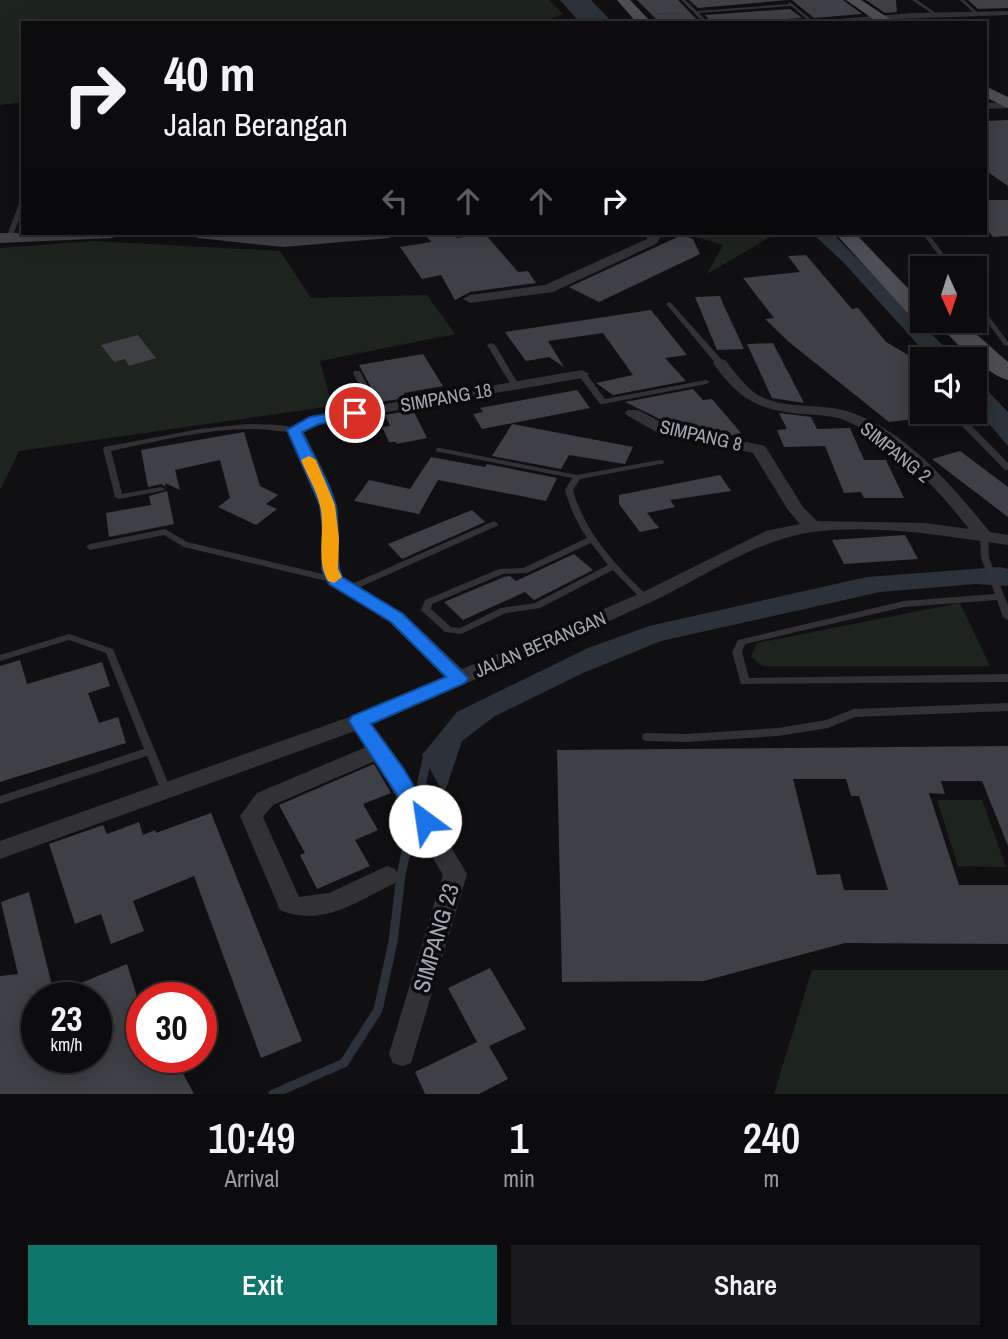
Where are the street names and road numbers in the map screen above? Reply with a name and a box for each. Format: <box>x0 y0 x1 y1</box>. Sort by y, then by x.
street label: SIMPANG 18 <box>398 376 494 418</box>
street label: SIMPANG 8 <box>657 413 745 457</box>
street label: SIMPANG 2 <box>855 416 937 488</box>
street label: JALAN BERANGAN <box>470 605 610 683</box>
street label: SIMPANG 23 <box>405 880 466 996</box>

